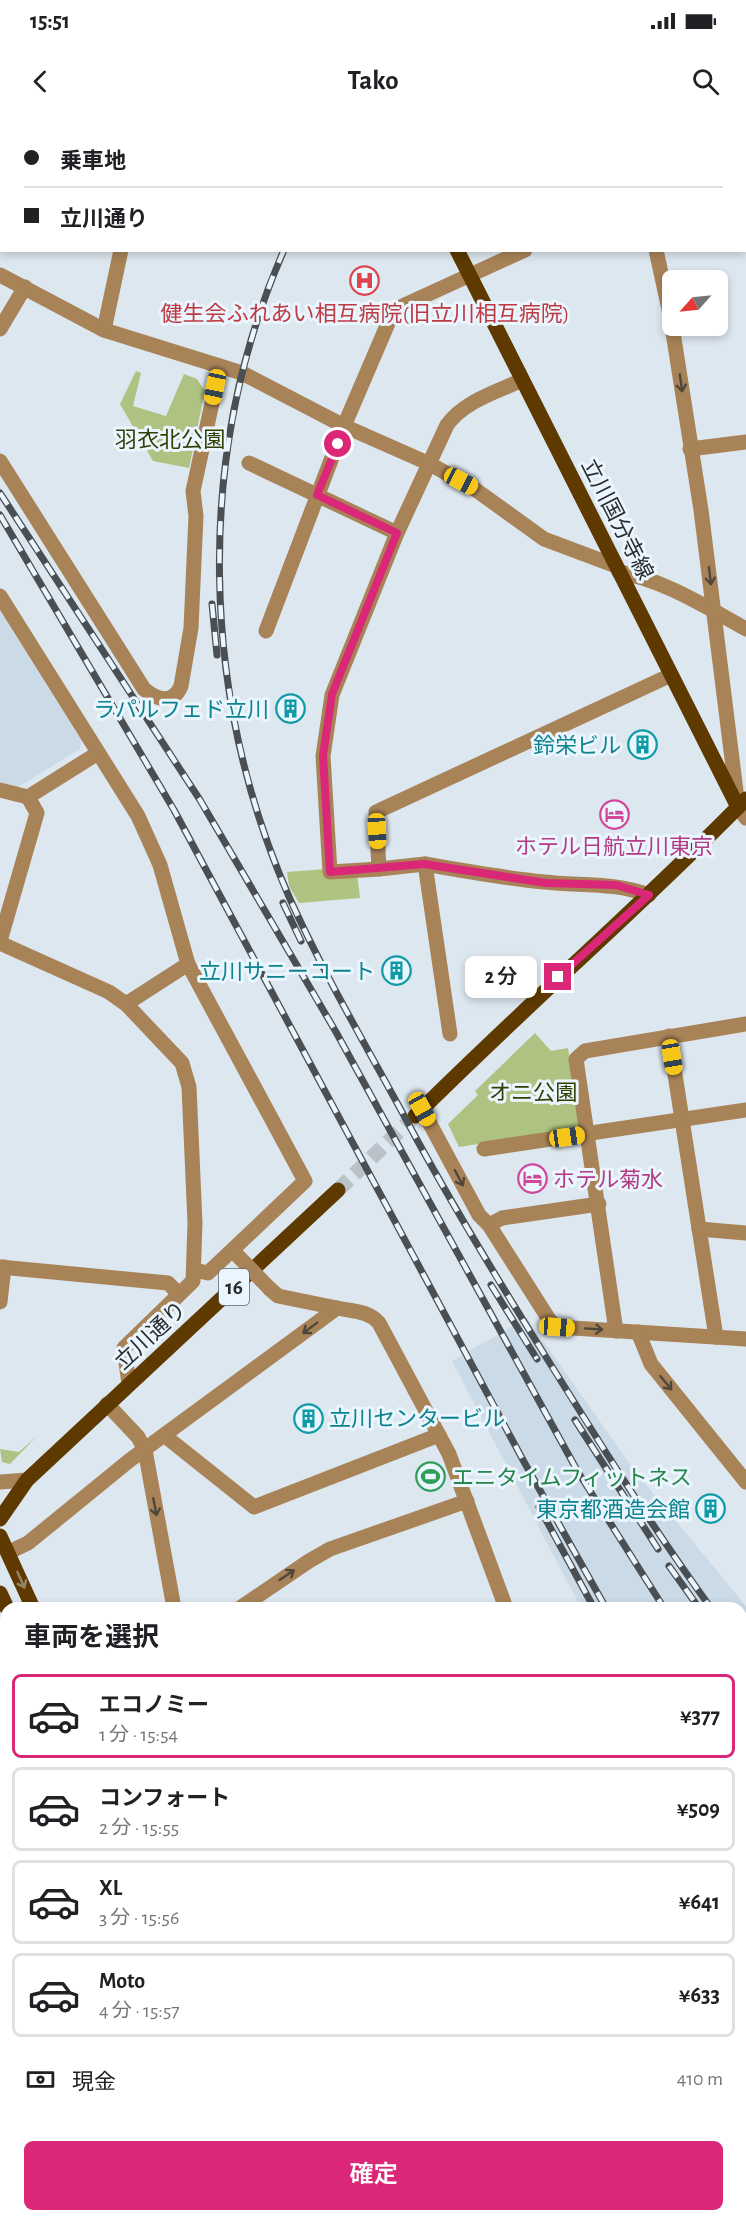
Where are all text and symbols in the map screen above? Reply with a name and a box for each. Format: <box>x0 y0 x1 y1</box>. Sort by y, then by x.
text: 15:51 <box>30 10 70 32</box>
icon: back <box>24 65 57 98</box>
icon: search <box>689 65 722 98</box>
text: Tako <box>347 67 399 94</box>
text: 乗車地 <box>60 150 126 172</box>
text: 立川通り <box>60 208 148 230</box>
hospital icon: 健生会ふれあい相互病院(旧立川相互病院) <box>349 265 381 297</box>
north arrow <box>662 270 728 336</box>
map controls <box>662 270 728 336</box>
place label: 健生会ふれあい相互病院(旧立川相互病院) <box>160 302 570 325</box>
car <box>202 368 228 406</box>
one-way arrow <box>675 373 686 393</box>
park label: 羽衣北公園 <box>115 428 225 451</box>
route start <box>324 430 351 457</box>
street label: 立川国分寺線 <box>577 455 658 583</box>
car <box>441 465 481 497</box>
one-way arrow <box>704 566 715 586</box>
building icon: ラパルフェド立川 <box>274 693 306 725</box>
place label: ラパルフェド立川 <box>93 698 269 721</box>
building icon: 鈴栄ビル <box>626 729 658 761</box>
place label: 鈴栄ビル <box>533 734 621 757</box>
hotel icon: ホテル日航立川東京 <box>598 798 630 830</box>
car <box>367 813 387 849</box>
place label: ホテル日航立川東京 <box>515 835 713 858</box>
building icon: 立川サニーコート <box>380 955 412 987</box>
callout: 2 分 <box>465 956 537 998</box>
place label: 立川サニーコート <box>199 960 375 983</box>
route end <box>544 963 571 990</box>
text: 2 分 <box>485 967 517 987</box>
car <box>660 1038 684 1076</box>
park label: オニ公園 <box>489 1082 577 1104</box>
car <box>405 1089 439 1129</box>
car <box>548 1126 586 1148</box>
hotel icon: ホテル菊水 <box>516 1163 548 1195</box>
one-way arrow <box>454 1168 465 1186</box>
place label: ホテル菊水 <box>553 1168 663 1191</box>
road number: 16 <box>219 1269 249 1305</box>
street label: 立川通り <box>110 1297 190 1374</box>
car <box>538 1317 576 1337</box>
one-way arrow <box>303 1322 319 1335</box>
one-way arrow <box>583 1324 603 1335</box>
one-way arrow <box>660 1374 673 1390</box>
building icon: 立川センタービル <box>292 1402 324 1434</box>
place label: 立川センタービル <box>329 1407 505 1430</box>
sports icon: エニタイムフィットネス <box>415 1461 447 1493</box>
place label: エニタイムフィットネス <box>452 1467 692 1489</box>
building icon: 東京都酒造会館 <box>695 1493 727 1525</box>
one-way arrow <box>150 1497 161 1516</box>
place label: 東京都酒造会館 <box>536 1498 690 1521</box>
one-way arrow <box>279 1569 295 1581</box>
one-way arrow <box>16 1570 27 1589</box>
text: 車両を選択 <box>24 1624 159 1651</box>
icon: car <box>27 1689 81 1743</box>
text: エコノミー <box>99 1694 209 1716</box>
text: ¥377 <box>680 1705 720 1727</box>
text: 1 分 · 15:54 <box>99 1725 178 1745</box>
icon: car <box>27 1782 81 1836</box>
text: コンフォート <box>99 1787 230 1809</box>
text: ¥509 <box>677 1798 720 1820</box>
text: 2 分 · 15:55 <box>99 1818 179 1838</box>
icon: car <box>27 1875 81 1929</box>
text: XL <box>99 1877 122 1899</box>
text: ¥641 <box>679 1891 720 1913</box>
text: 3 分 · 15:56 <box>99 1908 179 1928</box>
icon: car <box>27 1968 81 2022</box>
text: Moto <box>99 1970 145 1992</box>
text: ¥633 <box>679 1984 720 2006</box>
text: 4 分 · 15:57 <box>99 2001 180 2021</box>
icon: cash <box>24 2063 57 2096</box>
text: 410 m <box>677 2069 723 2089</box>
text: 現金 <box>72 2071 116 2093</box>
button: 確定 <box>24 2141 723 2210</box>

